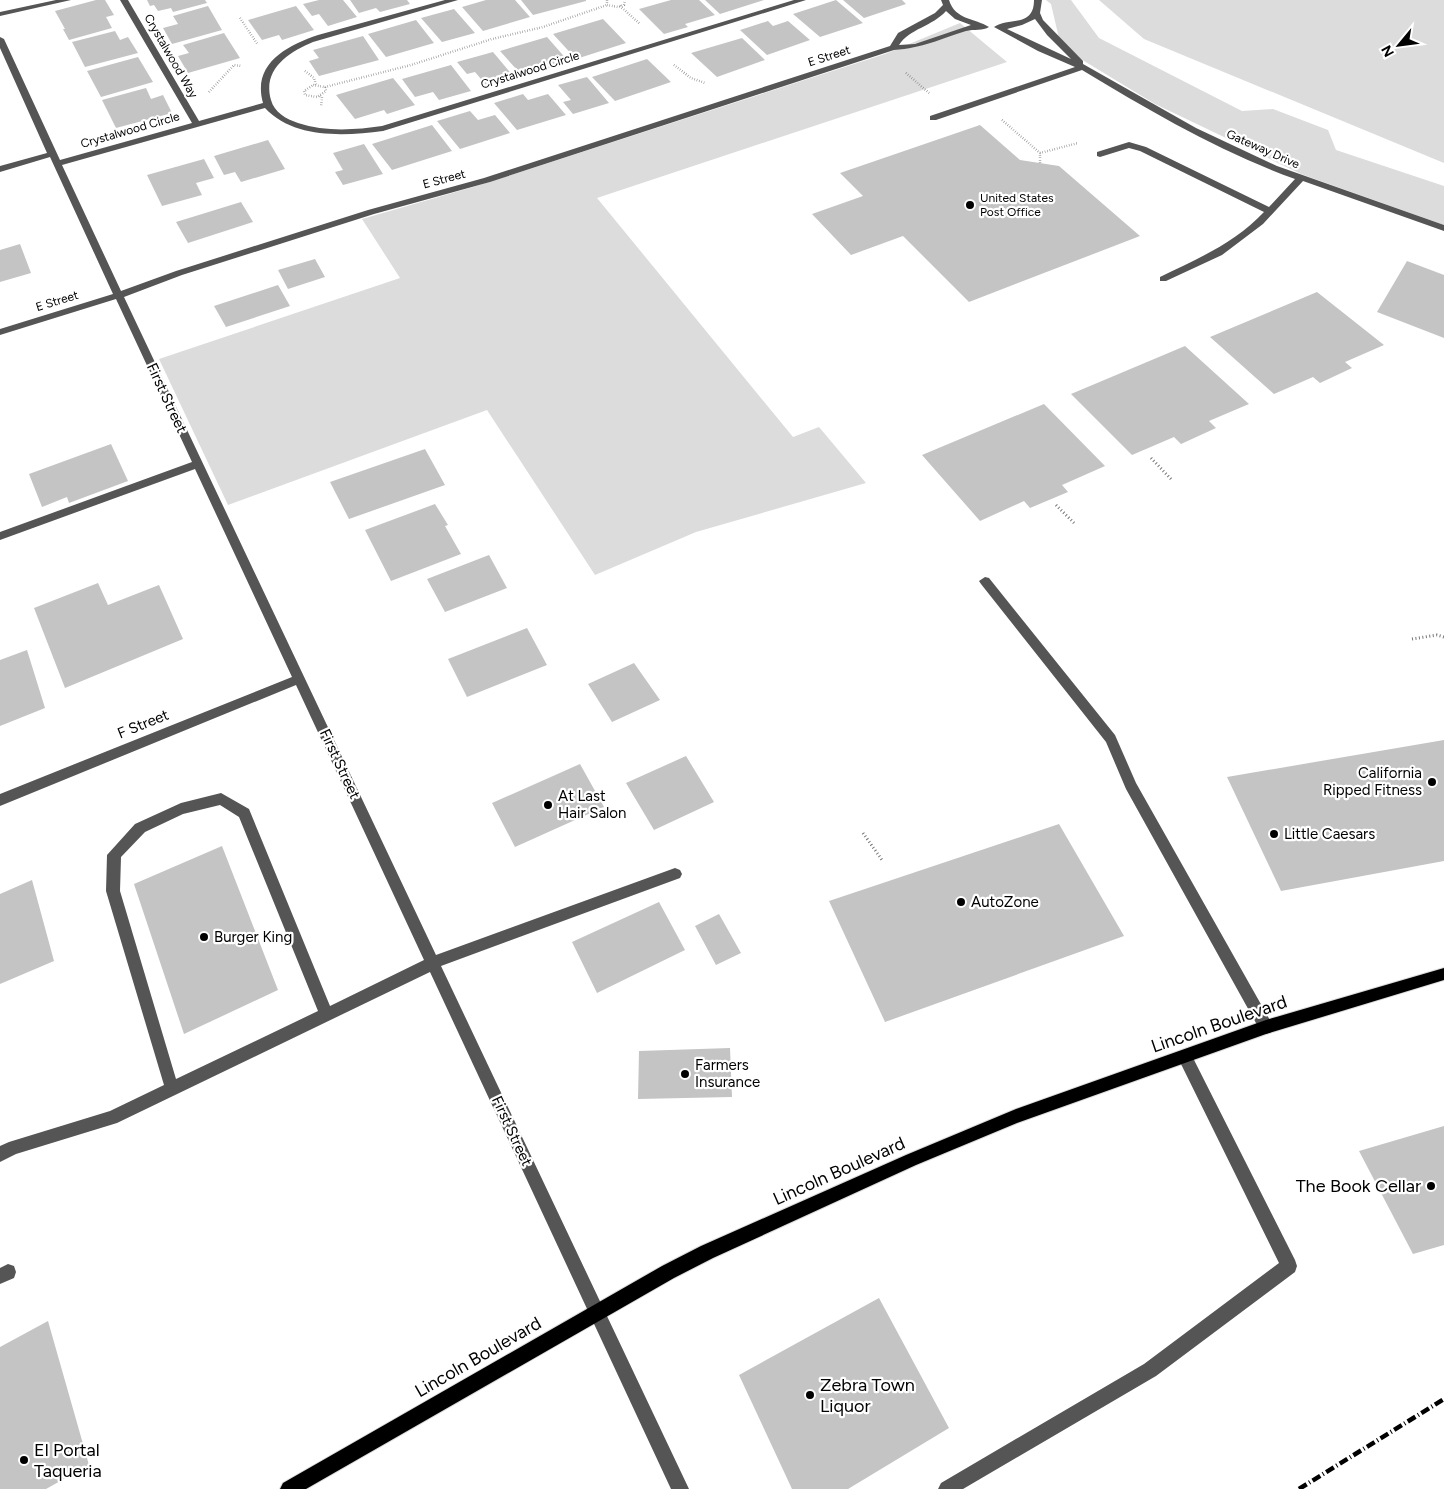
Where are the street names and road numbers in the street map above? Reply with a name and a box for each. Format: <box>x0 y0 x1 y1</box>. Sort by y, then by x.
street label: Crystalwood Way <box>141 12 201 101</box>
street label: E Street <box>806 42 852 69</box>
street label: Crystalwood Circle <box>479 48 581 92</box>
street label: Crystalwood Circle <box>79 109 181 151</box>
street label: Gateway Drive <box>1224 127 1302 172</box>
street label: E Street <box>421 166 467 191</box>
street label: E Street <box>34 288 80 314</box>
street label: First Street <box>143 360 191 436</box>
street label: F Street <box>115 705 172 742</box>
street label: First Street <box>316 726 364 802</box>
street label: Lincoln Boulevard <box>1148 990 1290 1058</box>
street label: First Street <box>488 1093 536 1169</box>
street label: Lincoln Boulevard <box>770 1132 908 1210</box>
street label: Lincoln Boulevard <box>411 1312 545 1402</box>

